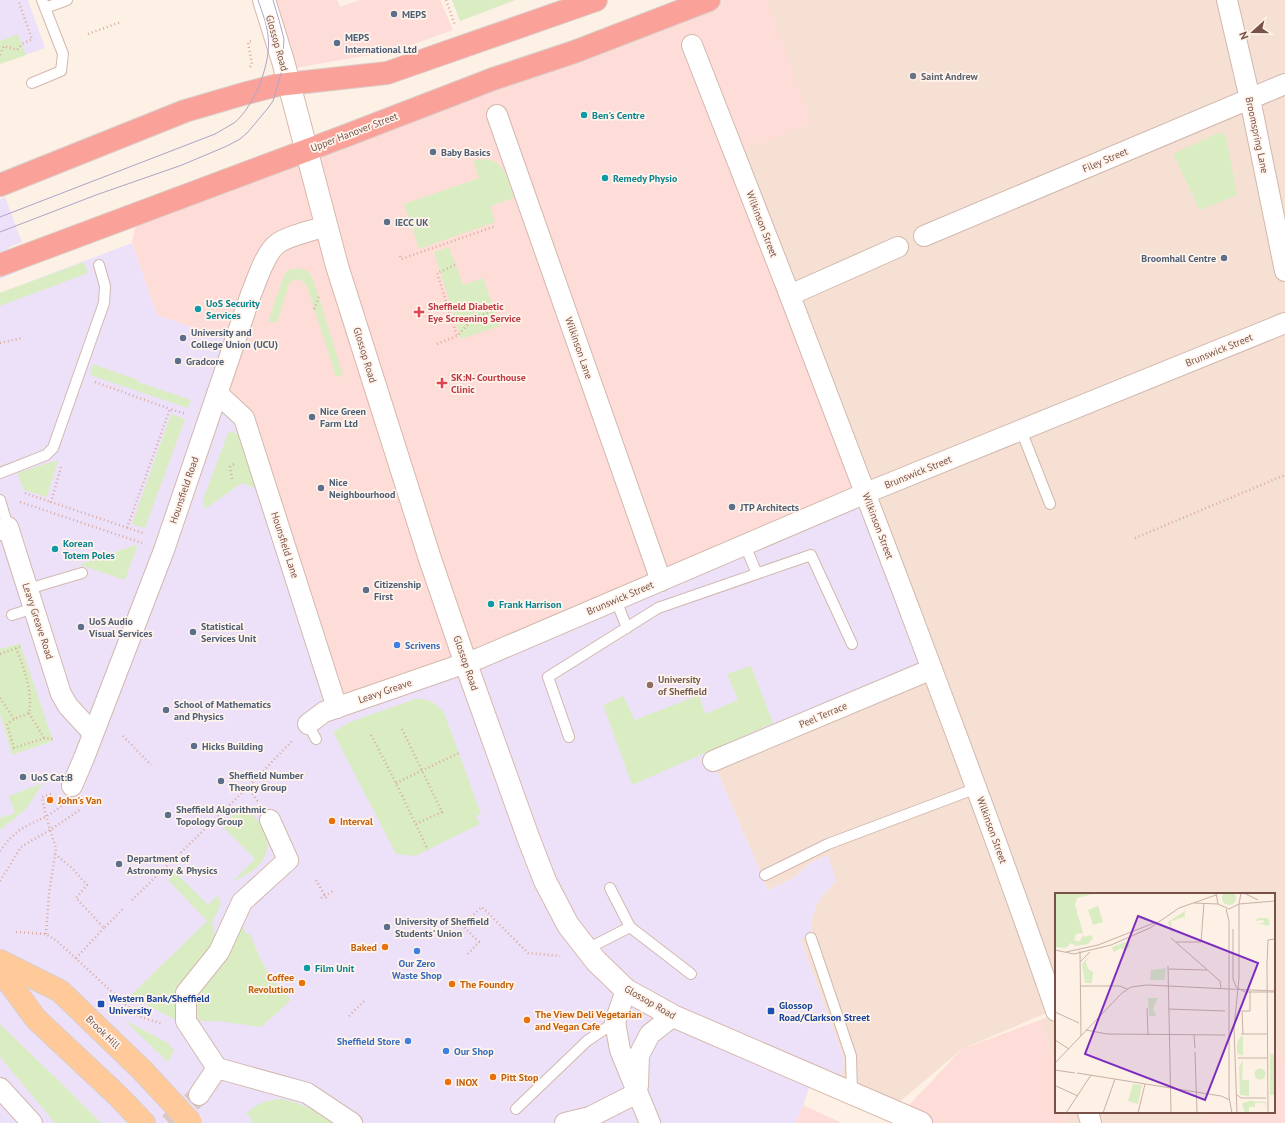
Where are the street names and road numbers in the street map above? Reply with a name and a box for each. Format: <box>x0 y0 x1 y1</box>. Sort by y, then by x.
street label: Glossop Road <box>263 14 291 72</box>
street label: Broomspring Lane <box>1243 96 1271 174</box>
street label: Upper Hanover Street <box>309 109 400 155</box>
street label: Filey Street <box>1080 144 1130 175</box>
street label: Wilkinson Street <box>743 189 781 260</box>
street label: Wilkinson Lane <box>562 315 596 381</box>
street label: Glossop Road <box>350 326 380 384</box>
street label: Brunswick Street <box>1183 330 1255 369</box>
street label: Brunswick Street <box>882 452 954 491</box>
street label: Hounsfield Road <box>166 455 202 525</box>
street label: Wilkinson Street <box>859 491 897 562</box>
street label: Hounsfield Lane <box>268 510 302 580</box>
street label: Brunswick Street <box>585 578 656 618</box>
street label: Leavy Greave Road <box>20 581 56 661</box>
street label: Glossop Road <box>451 634 481 692</box>
street label: Leavy Greave <box>356 676 414 706</box>
street label: Peel Terrace <box>797 699 849 731</box>
street label: Wilkinson Street <box>974 795 1010 866</box>
street label: Glossop Road <box>622 982 678 1022</box>
street label: Brook Hill <box>83 1013 123 1051</box>

